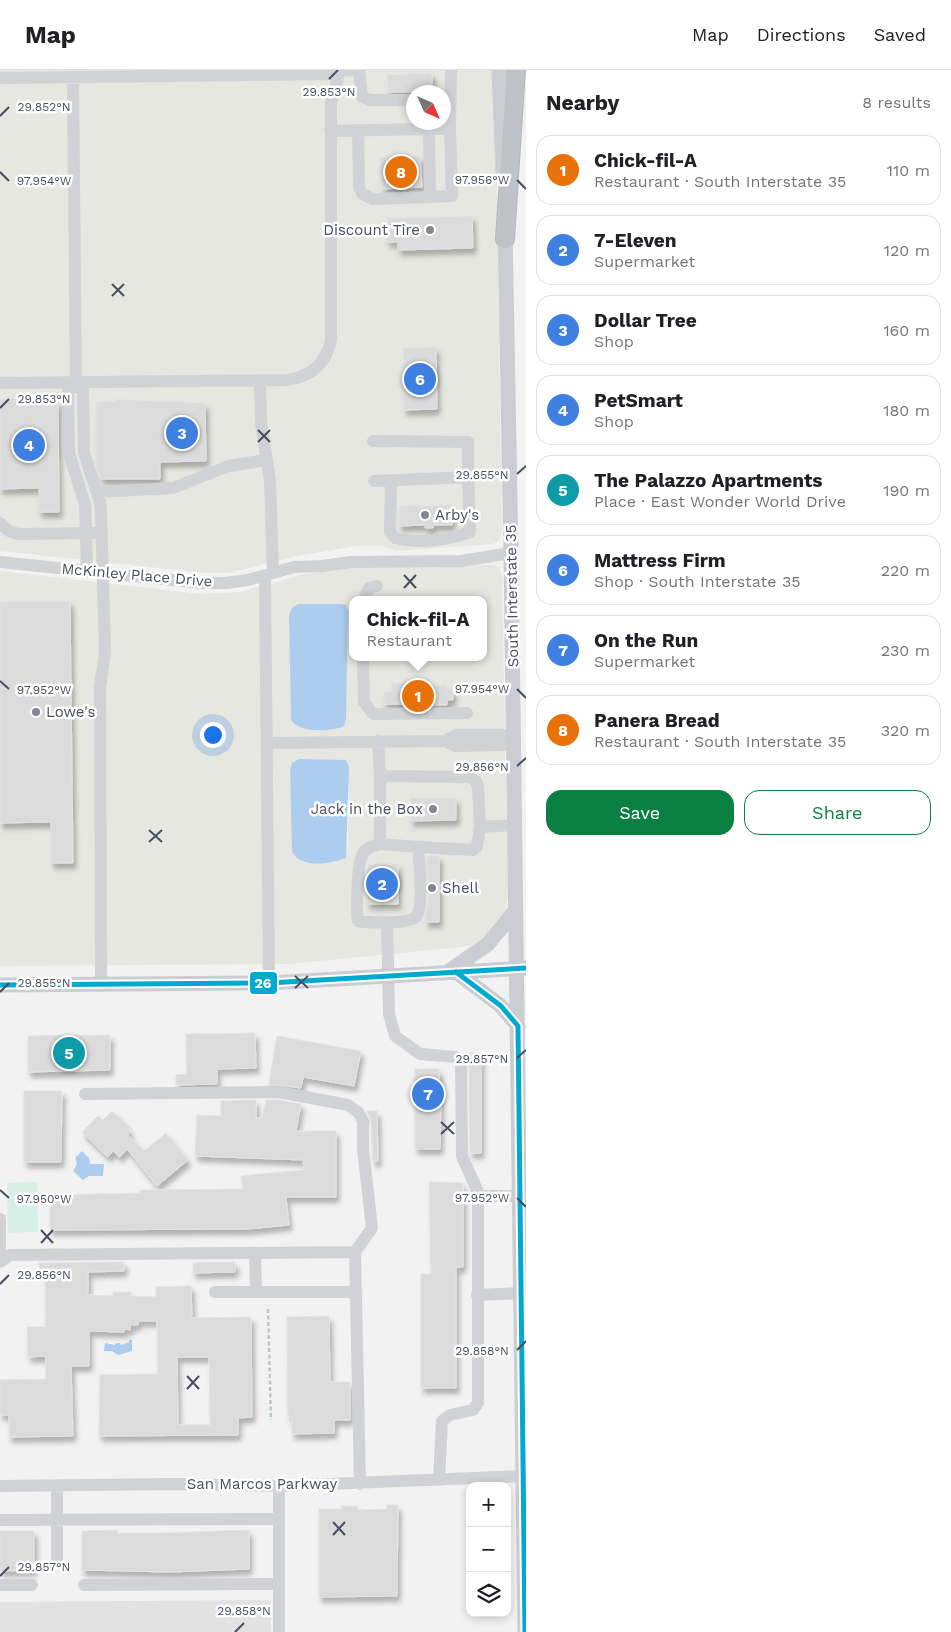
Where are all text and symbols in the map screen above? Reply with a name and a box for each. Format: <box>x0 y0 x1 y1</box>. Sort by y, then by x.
text: Map <box>25 21 76 49</box>
text: Map <box>692 24 729 45</box>
text: Directions <box>757 24 846 45</box>
text: Saved <box>874 24 926 45</box>
text: 29.853°N <box>302 85 356 99</box>
north arrow <box>406 85 451 130</box>
text: Nearby <box>546 90 619 115</box>
text: 8 results <box>862 93 931 112</box>
text: 29.852°N <box>17 100 71 114</box>
text: Chick-fil-A <box>594 149 697 172</box>
pin: 8 <box>385 153 417 191</box>
text: 1 <box>560 161 566 180</box>
text: 110 m <box>887 161 930 180</box>
text: Restaurant · South Interstate 35 <box>594 172 846 191</box>
text: 97.956°W <box>455 173 510 187</box>
text: 97.954°W <box>17 174 72 188</box>
place label: Discount Tire <box>323 221 420 239</box>
marker: Discount Tire <box>424 224 436 236</box>
text: 7-Eleven <box>594 229 677 252</box>
text: 2 <box>558 241 568 260</box>
text: 120 m <box>884 241 930 260</box>
text: Supermarket <box>594 252 695 271</box>
text: Dollar Tree <box>594 309 697 332</box>
text: 3 <box>558 321 568 340</box>
text: 160 m <box>883 321 930 340</box>
text: Shop <box>594 332 634 351</box>
pin: 6 <box>404 360 436 398</box>
text: PetSmart <box>594 389 683 412</box>
text: 29.853°N <box>17 392 71 406</box>
text: 4 <box>558 401 568 420</box>
text: 180 m <box>883 401 930 420</box>
text: Shop <box>594 412 634 431</box>
pin: 3 <box>166 414 198 452</box>
pin: 4 <box>13 426 45 464</box>
text: 29.855°N <box>455 468 509 482</box>
text: The Palazzo Apartments <box>594 469 822 492</box>
text: 5 <box>558 481 568 500</box>
text: 190 m <box>883 481 930 500</box>
text: Place · East Wonder World Drive <box>594 492 846 511</box>
place label: Arby's <box>435 506 479 524</box>
marker: Arby's <box>419 509 431 521</box>
street label: South Interstate 35 <box>502 524 522 668</box>
text: Mattress Firm <box>594 549 726 572</box>
street label: McKinley Place Drive <box>61 559 213 591</box>
text: 6 <box>558 561 568 580</box>
text: 220 m <box>881 561 930 580</box>
text: Shop · South Interstate 35 <box>594 572 801 591</box>
popup <box>349 596 487 661</box>
text: Chick-fil-A <box>367 608 469 631</box>
text: On the Run <box>594 629 698 652</box>
text: Restaurant <box>367 631 452 650</box>
text: 7 <box>558 641 568 660</box>
text: 230 m <box>881 641 930 660</box>
text: Supermarket <box>594 652 695 671</box>
pin: 1 <box>402 677 434 715</box>
text: 97.954°W <box>455 682 510 696</box>
text: 97.952°W <box>17 683 72 697</box>
place label: Lowe's <box>46 703 96 721</box>
marker: Lowe's <box>30 706 42 718</box>
text: Panera Bread <box>594 709 720 732</box>
text: 8 <box>558 721 568 740</box>
text: 320 m <box>881 721 930 740</box>
your location <box>200 722 226 748</box>
text: Restaurant · South Interstate 35 <box>594 732 846 751</box>
text: 29.856°N <box>455 760 509 774</box>
button: Save <box>546 790 734 835</box>
button: Share <box>744 790 931 835</box>
place label: Jack in the Box <box>311 800 423 818</box>
marker: Jack in the Box <box>427 803 439 815</box>
pin: 2 <box>366 865 398 903</box>
place label: Shell <box>442 879 479 897</box>
marker: Shell <box>426 882 438 894</box>
line badge: 26 <box>249 971 278 995</box>
text: 26 <box>255 975 272 991</box>
text: 29.855°N <box>17 976 71 990</box>
pin: 5 <box>53 1034 85 1072</box>
text: 29.857°N <box>456 1052 508 1066</box>
pin: 7 <box>412 1075 444 1113</box>
text: 97.952°W <box>455 1191 510 1205</box>
text: 97.950°W <box>17 1192 72 1206</box>
text: 29.856°N <box>17 1268 71 1282</box>
text: 29.858°N <box>455 1344 509 1358</box>
street label: San Marcos Parkway <box>187 1475 337 1493</box>
map controls <box>466 1482 511 1617</box>
button: + <box>466 1482 511 1527</box>
button: − <box>466 1527 511 1572</box>
text: 29.857°N <box>18 1560 70 1574</box>
button: layers <box>466 1572 511 1617</box>
text: 29.858°N <box>217 1604 271 1618</box>

